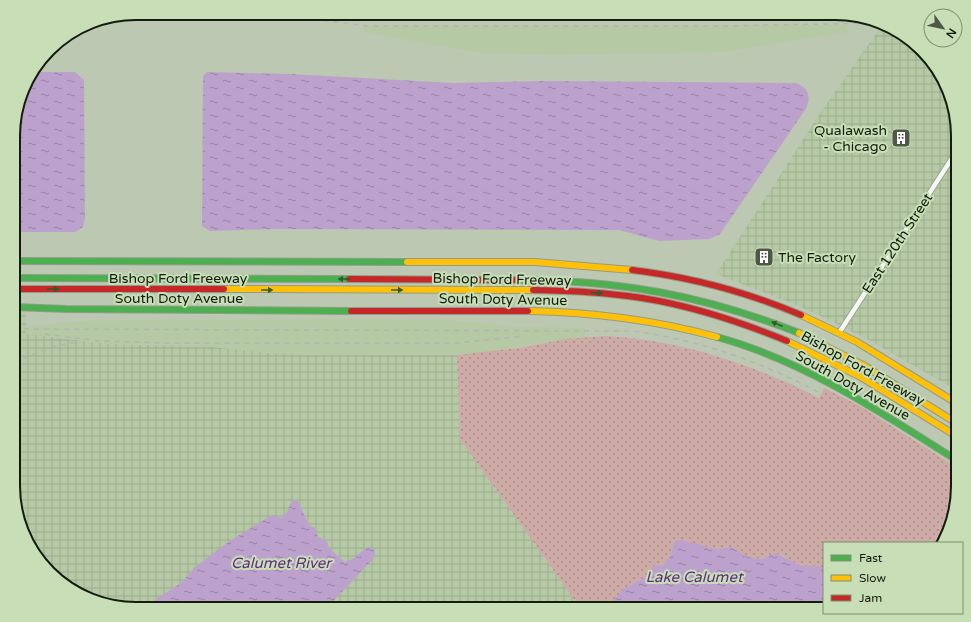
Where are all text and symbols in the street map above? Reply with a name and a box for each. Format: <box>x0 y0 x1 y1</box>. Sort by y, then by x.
north arrow <box>923 8 963 48</box>
text: N <box>943 26 959 40</box>
place label: Qualawash - Chicago <box>814 122 887 155</box>
building icon: Qualawash - Chicago <box>890 127 912 149</box>
street label: East 120th Street <box>859 189 937 297</box>
building icon: The Factory <box>753 246 775 268</box>
place label: The Factory <box>778 249 856 266</box>
street label: Bishop Ford Freeway <box>109 270 248 287</box>
street label: Bishop Ford Freeway <box>432 270 572 289</box>
one-way arrow <box>337 276 350 282</box>
one-way arrow <box>47 286 60 292</box>
one-way arrow <box>261 287 274 293</box>
one-way arrow <box>391 287 404 293</box>
street label: South Doty Avenue <box>115 290 243 307</box>
street label: South Doty Avenue <box>439 290 567 309</box>
one-way arrow <box>591 290 603 297</box>
one-way arrow <box>771 321 782 327</box>
street label: Bishop Ford Freeway <box>798 327 928 410</box>
street label: South Doty Avenue <box>792 347 913 424</box>
legend <box>823 542 963 614</box>
text: Fast <box>859 551 883 565</box>
water label: Calumet River <box>231 554 333 572</box>
water label: Lake Calumet <box>645 568 745 586</box>
text: Slow <box>859 571 886 585</box>
text: Jam <box>859 591 882 605</box>

